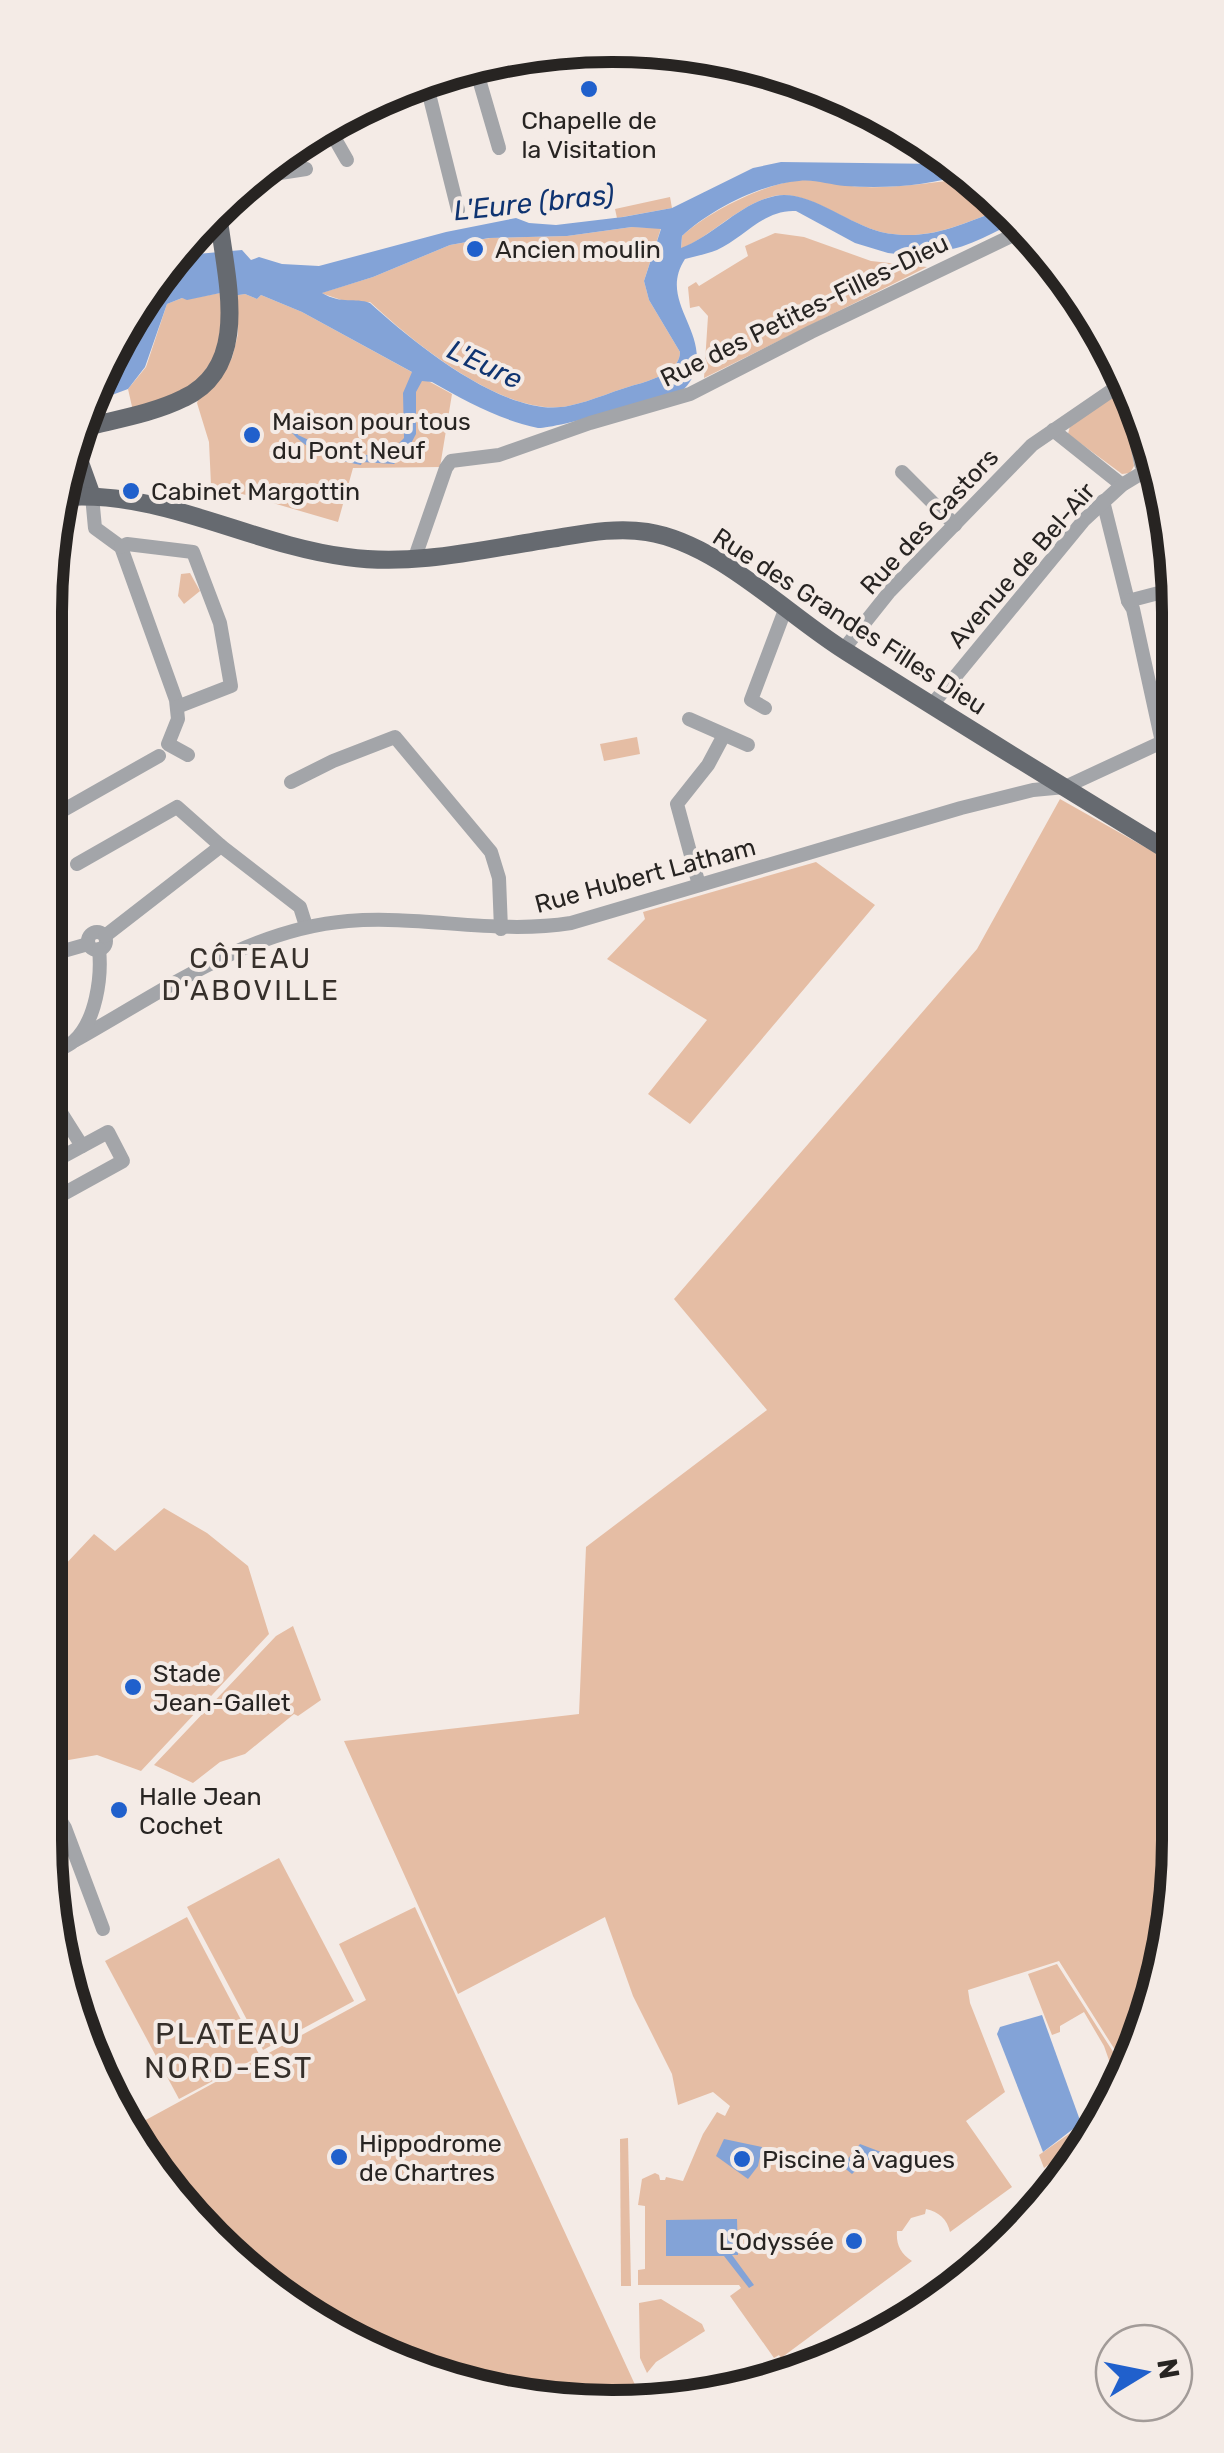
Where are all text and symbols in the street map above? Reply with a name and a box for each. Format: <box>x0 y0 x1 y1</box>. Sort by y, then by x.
marker: Chapelle de la Visitation <box>578 78 600 100</box>
place label: Chapelle de la Visitation <box>521 106 657 164</box>
water label: L'Eure (bras) <box>452 178 616 227</box>
street label: Rue des Petites-Filles-Dieu <box>656 228 953 393</box>
place label: Ancien moulin <box>495 235 661 264</box>
marker: Ancien moulin <box>464 238 486 260</box>
water label: L'Eure <box>442 333 528 396</box>
place label: Maison pour tous du Pont Neuf <box>272 407 471 465</box>
marker: Maison pour tous du Pont Neuf <box>241 424 263 446</box>
street label: Rue des Castors <box>854 442 1004 600</box>
street label: Avenue de Bel-Air <box>942 476 1101 654</box>
place label: Cabinet Margottin <box>151 477 360 506</box>
marker: Cabinet Margottin <box>120 480 142 502</box>
street label: Rue des Grandes Filles Dieu <box>708 522 992 721</box>
street label: Rue Hubert Latham <box>531 832 759 919</box>
district label: CÔTEAU D'ABOVILLE <box>162 942 340 1007</box>
place label: Stade Jean-Gallet <box>153 1659 291 1717</box>
marker: Stade Jean-Gallet <box>122 1676 144 1698</box>
place label: Halle Jean Cochet <box>139 1782 262 1840</box>
marker: Halle Jean Cochet <box>108 1799 130 1821</box>
district label: PLATEAU NORD-EST <box>144 2016 314 2086</box>
place label: Hippodrome de Chartres <box>359 2129 502 2187</box>
place label: Piscine à vagues <box>762 2145 955 2174</box>
marker: Hippodrome de Chartres <box>328 2146 350 2168</box>
marker: Piscine à vagues <box>731 2148 753 2170</box>
place label: L'Odyssée <box>718 2227 834 2256</box>
marker: L'Odyssée <box>843 2230 865 2252</box>
north arrow <box>1094 2323 1194 2423</box>
text: N <box>1150 2356 1186 2382</box>

